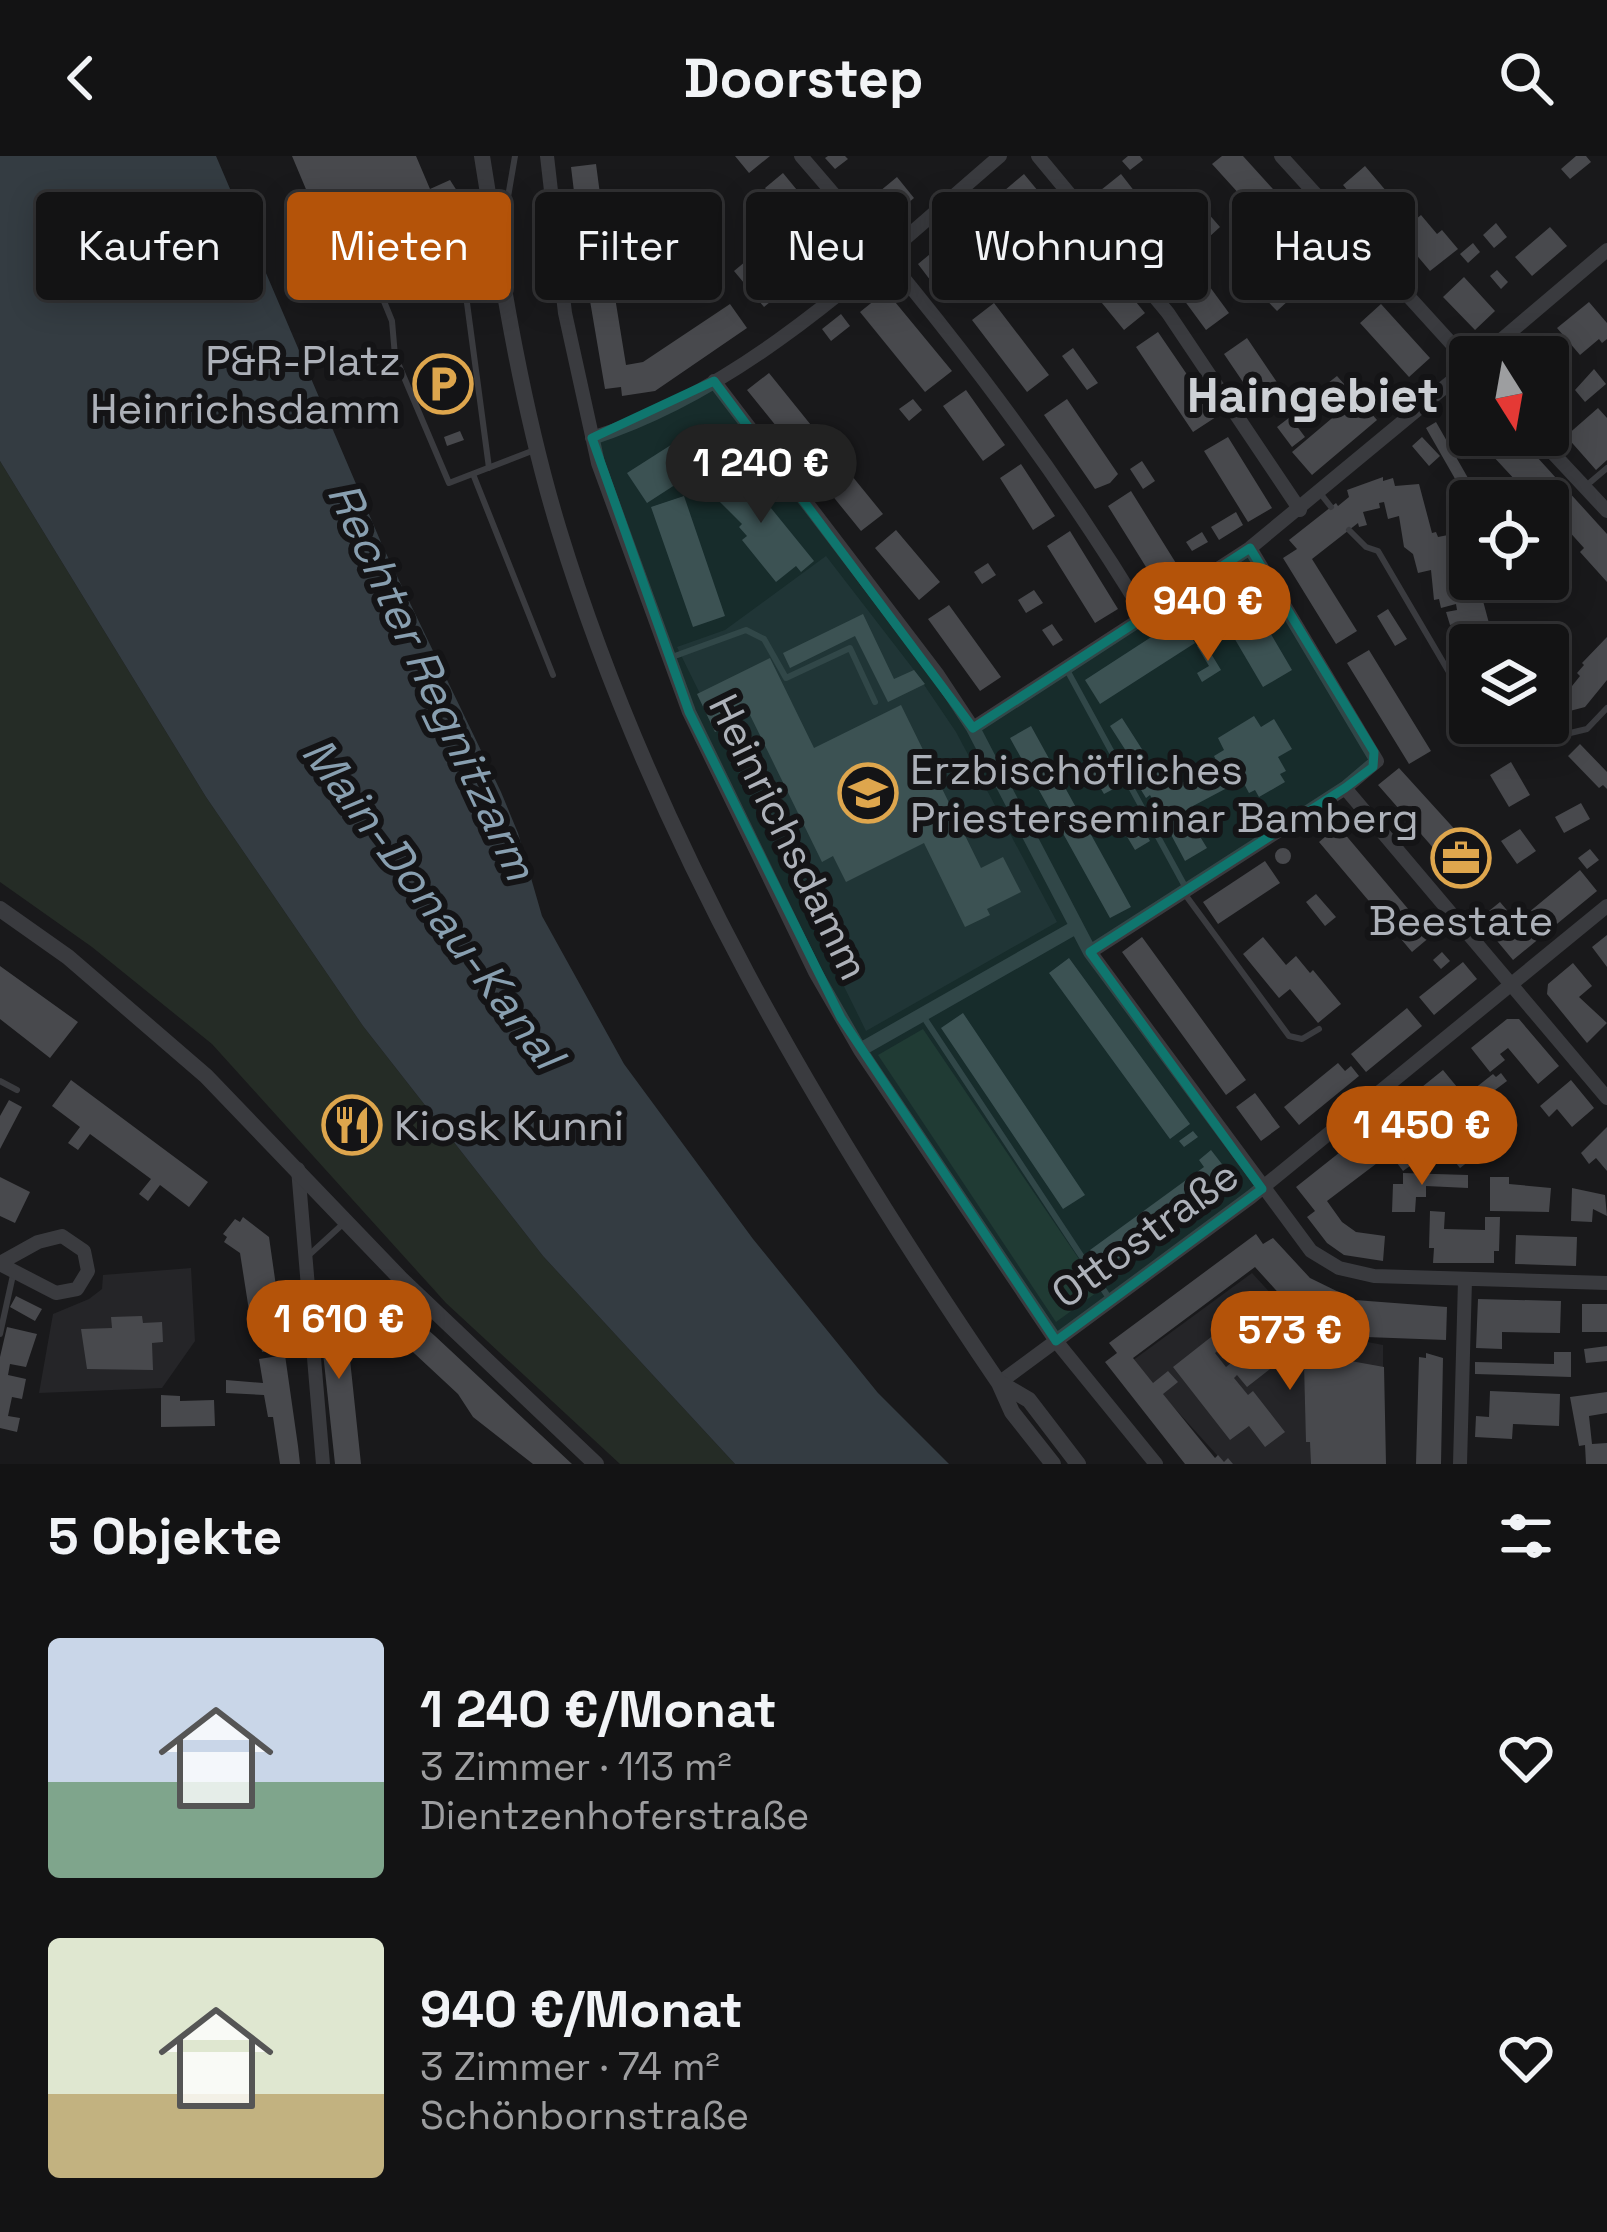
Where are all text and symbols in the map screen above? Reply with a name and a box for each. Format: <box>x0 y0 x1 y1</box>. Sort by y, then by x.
text: Doorstep <box>684 44 923 113</box>
icon: back <box>48 45 114 111</box>
icon: search <box>1493 45 1559 111</box>
chip: Kaufen <box>36 192 263 300</box>
chip: Mieten <box>287 192 511 300</box>
chip: Filter <box>535 192 722 300</box>
chip: Neu <box>746 192 908 300</box>
chip: Wohnung <box>932 192 1208 300</box>
chip: Haus <box>1232 192 1415 300</box>
place label: P&R-Platz Heinrichsdamm <box>90 334 401 435</box>
north arrow <box>1449 336 1569 456</box>
map controls <box>1449 336 1569 744</box>
parking icon: P&R-Platz Heinrichsdamm <box>412 353 474 415</box>
district label: Haingebiet <box>1187 365 1439 426</box>
pin: 1 240 € <box>650 424 872 526</box>
text: 1 240 € <box>693 438 829 487</box>
water label: Rechter Regnitzarm <box>315 473 550 890</box>
button: locate <box>1449 480 1569 600</box>
pin: 940 € <box>1124 562 1292 664</box>
text: 940 € <box>1153 576 1263 625</box>
button: layers <box>1449 624 1569 744</box>
street label: Heinrichsdamm <box>697 686 881 988</box>
water label: Main-Donau-Kanal <box>290 726 579 1084</box>
place label: Erzbischöfliches Priesterseminar Bamberg <box>910 743 1419 844</box>
school or university icon: Erzbischöfliches Priesterseminar Bamberg <box>837 762 899 824</box>
office icon: Beestate <box>1430 827 1492 889</box>
place label: Beestate <box>1369 894 1553 947</box>
pin: 1 450 € <box>1311 1086 1533 1188</box>
restaurant icon: Kiosk Kunni <box>321 1094 383 1156</box>
place label: Kiosk Kunni <box>394 1099 624 1152</box>
text: 1 450 € <box>1353 1100 1491 1149</box>
street label: Ottostraße <box>1041 1148 1249 1320</box>
pin: 1 610 € <box>228 1280 450 1382</box>
pin: 573 € <box>1206 1291 1374 1393</box>
text: 1 610 € <box>274 1294 404 1343</box>
text: 573 € <box>1238 1305 1342 1354</box>
icon: filters <box>1493 1503 1559 1569</box>
text: 5 Objekte <box>48 1504 282 1569</box>
text: 1 240 €/Monat <box>420 1677 777 1742</box>
icon: home <box>144 1686 288 1830</box>
icon: heart <box>1493 1725 1559 1791</box>
text: 3 Zimmer · 113 m² <box>420 1742 732 1791</box>
text: Dientzenhoferstraße <box>420 1791 809 1840</box>
text: 940 €/Monat <box>420 1977 743 2042</box>
icon: home <box>144 1986 288 2130</box>
icon: heart <box>1493 2025 1559 2091</box>
text: 3 Zimmer · 74 m² <box>420 2042 720 2091</box>
text: Schönbornstraße <box>420 2091 749 2140</box>

